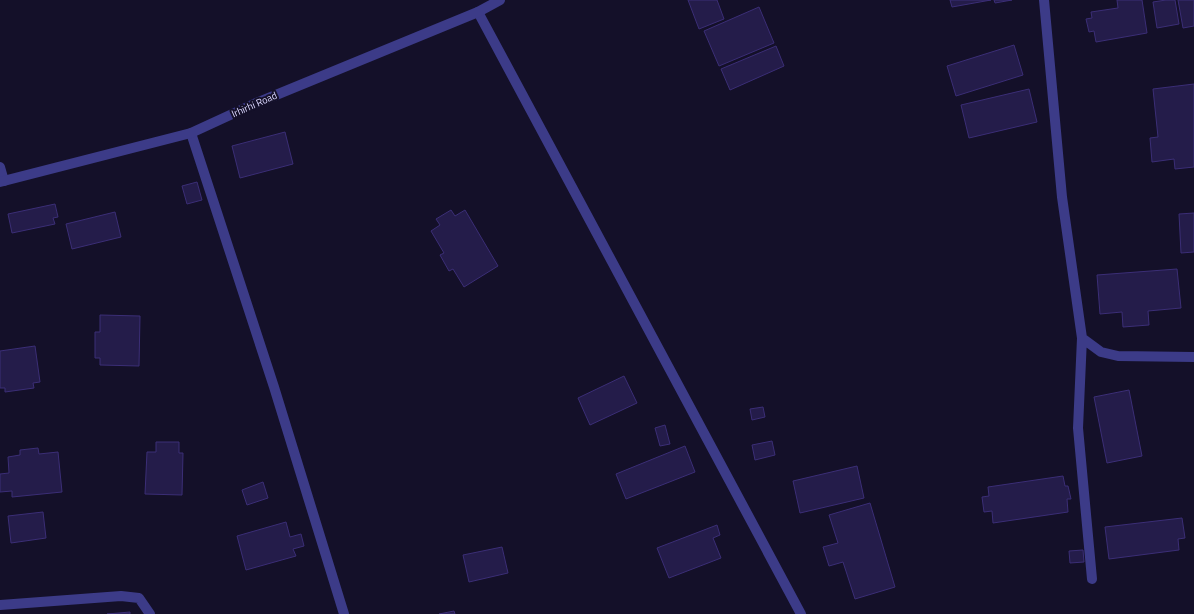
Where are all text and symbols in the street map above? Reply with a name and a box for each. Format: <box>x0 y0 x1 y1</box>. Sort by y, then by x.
street label: Irhirhi Road <box>229 88 279 121</box>

